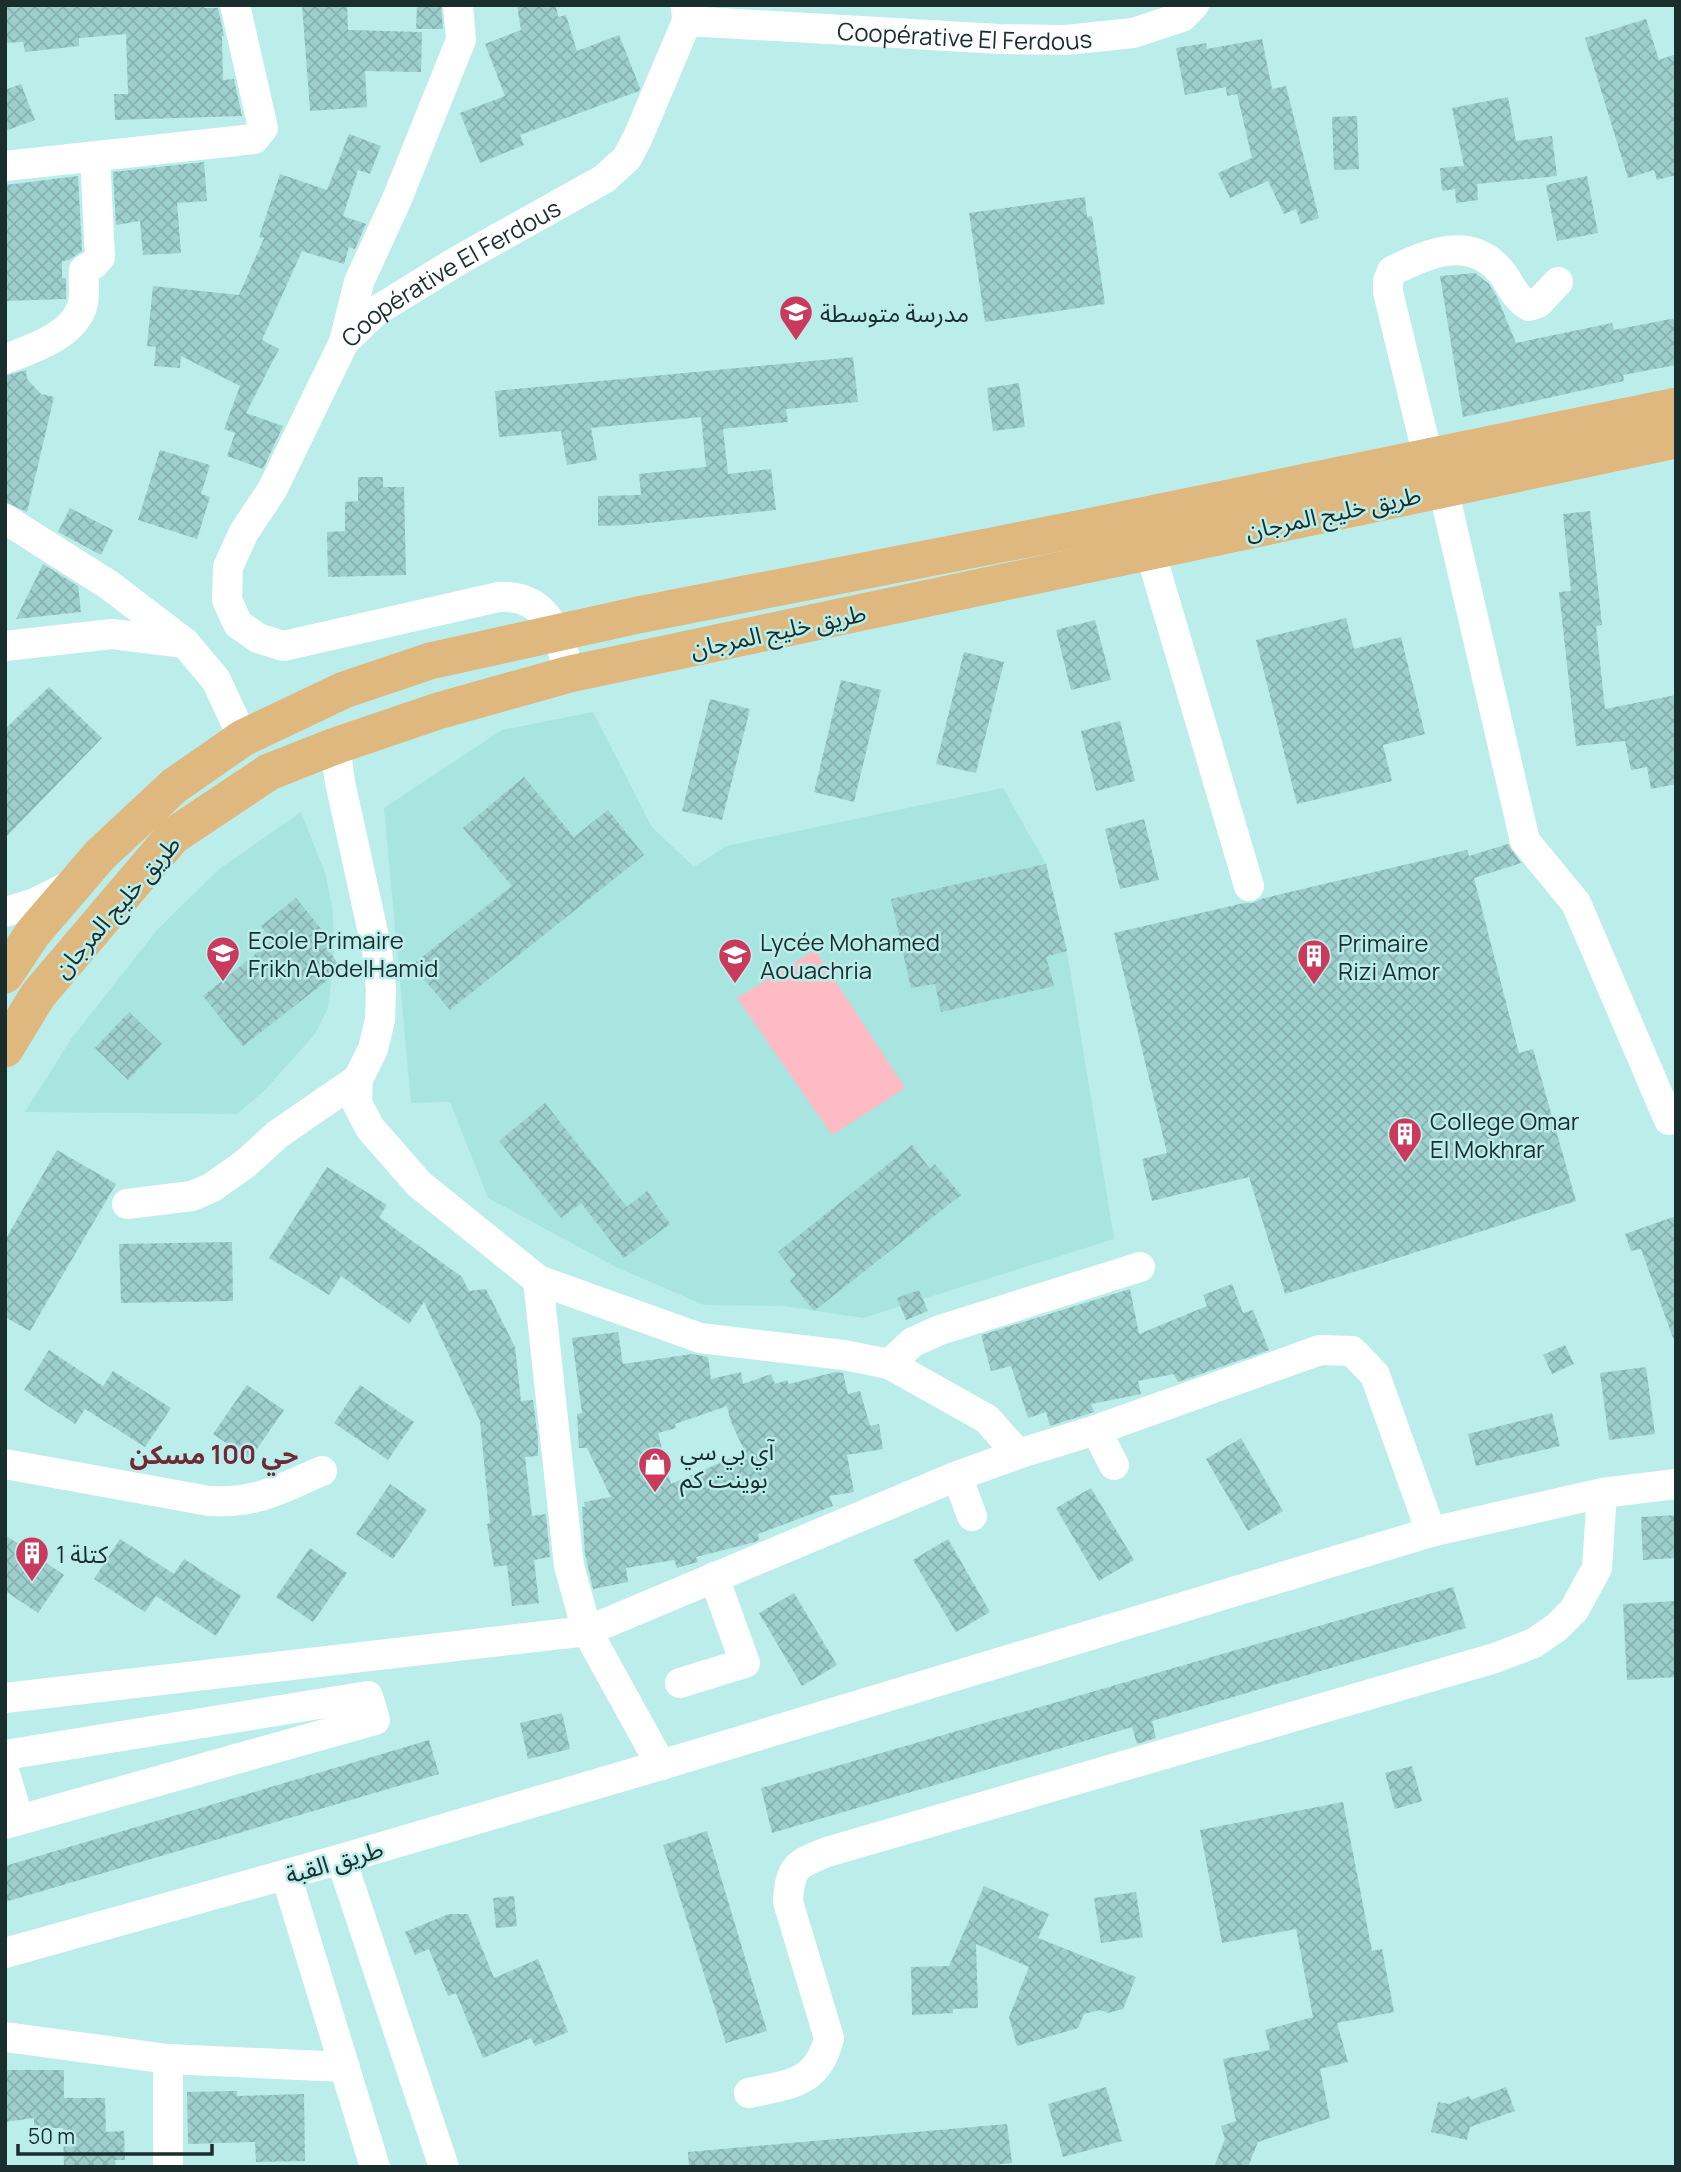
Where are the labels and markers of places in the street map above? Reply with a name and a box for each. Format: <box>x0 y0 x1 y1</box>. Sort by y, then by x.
school or university icon: مدرسة متوسطة <box>777 293 815 342</box>
place label: مدرسة متوسطة <box>820 296 969 329</box>
place label: Ecole Primaire Frikh AbdelHamid <box>248 923 439 984</box>
place label: Lycée Mohamed Aouachria <box>760 925 940 986</box>
place label: Primaire Rizi Amor <box>1338 926 1441 987</box>
school or university icon: Ecole Primaire Frikh AbdelHamid <box>204 934 242 983</box>
school or university icon: Lycée Mohamed Aouachria <box>716 936 754 985</box>
building icon: Primaire Rizi Amor <box>1295 937 1333 986</box>
place label: College Omar El Mokhrar <box>1430 1104 1580 1165</box>
building icon: College Omar El Mokhrar <box>1386 1115 1424 1164</box>
place label: آي بي سي بوينت كم <box>680 1434 775 1497</box>
shop icon: آي بي سي بوينت كم <box>636 1445 674 1494</box>
building icon: كتلة 1 <box>13 1534 51 1583</box>
place label: كتلة 1 <box>56 1537 109 1570</box>

